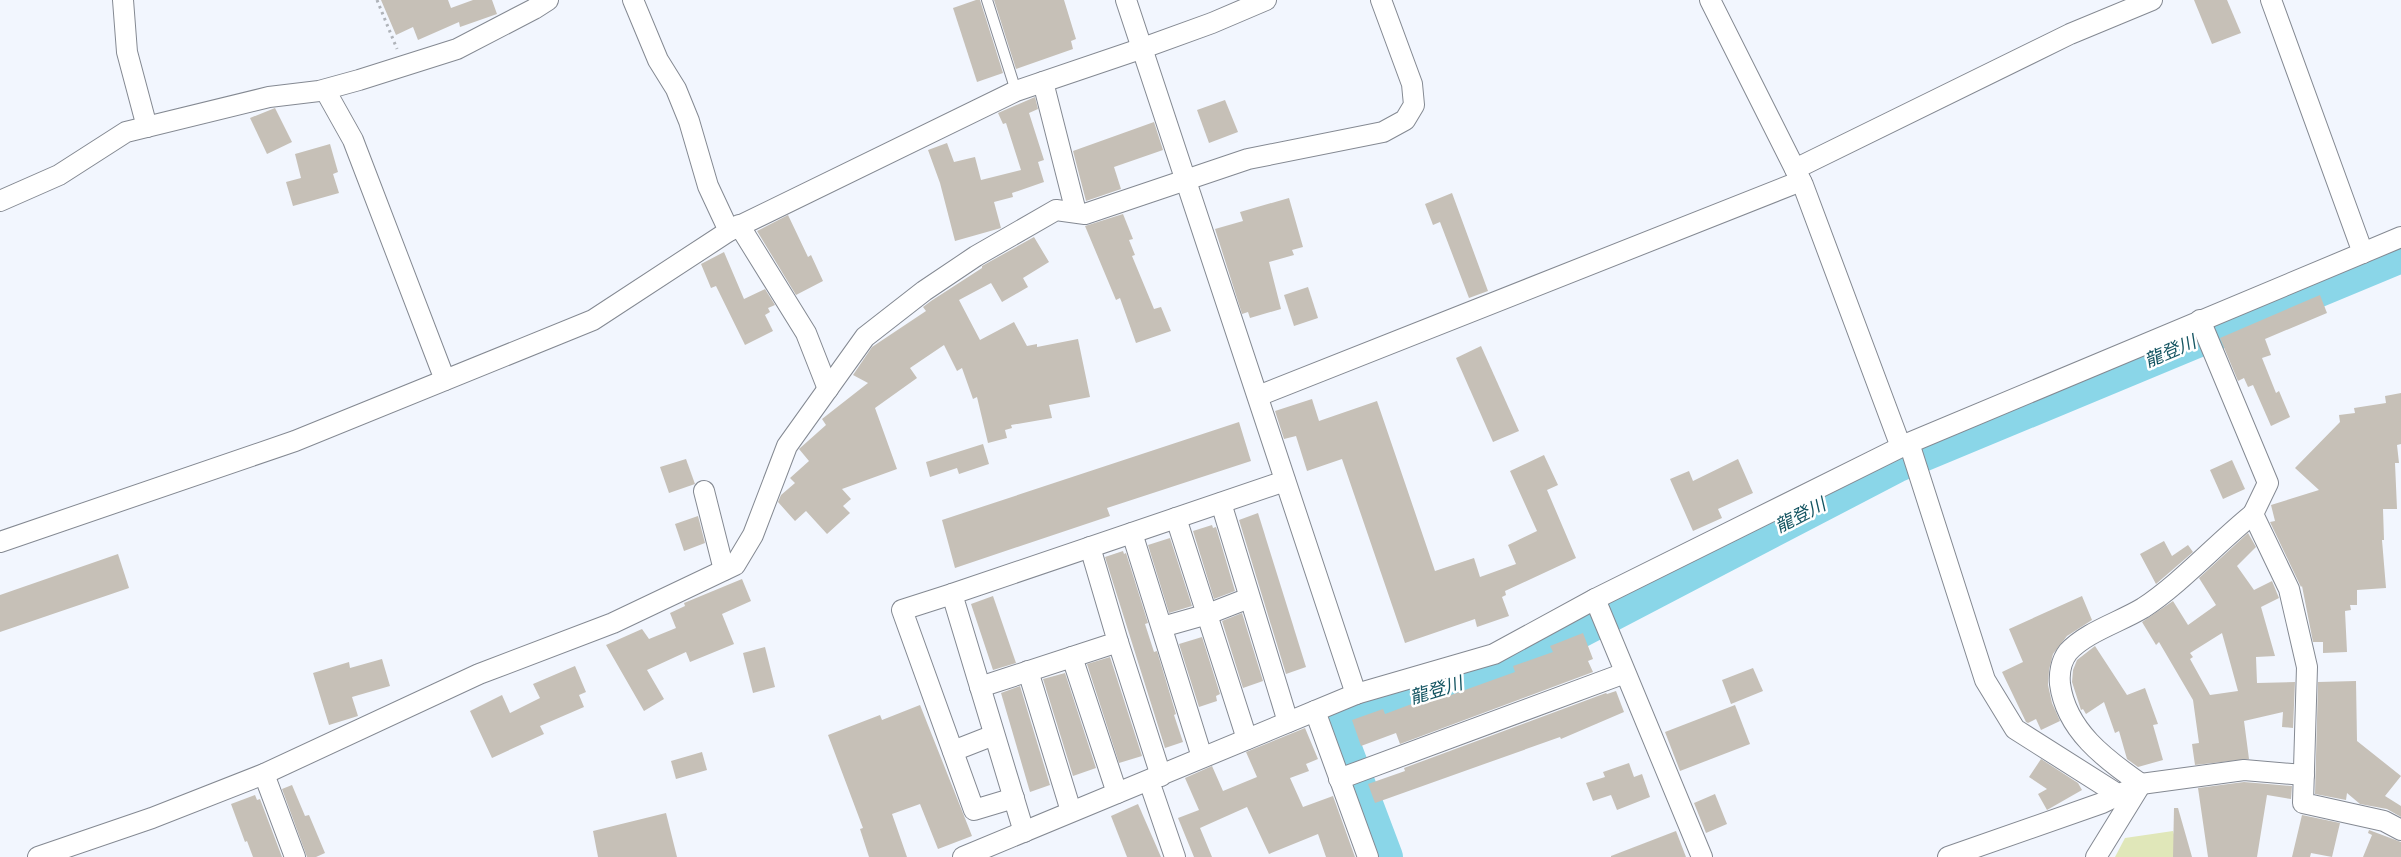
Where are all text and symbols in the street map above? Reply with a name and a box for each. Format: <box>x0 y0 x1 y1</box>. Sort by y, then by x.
water label: 龍登川 <box>2141 329 2201 372</box>
water label: 龍登川 <box>1771 492 1831 538</box>
water label: 龍登川 <box>1407 671 1467 709</box>

